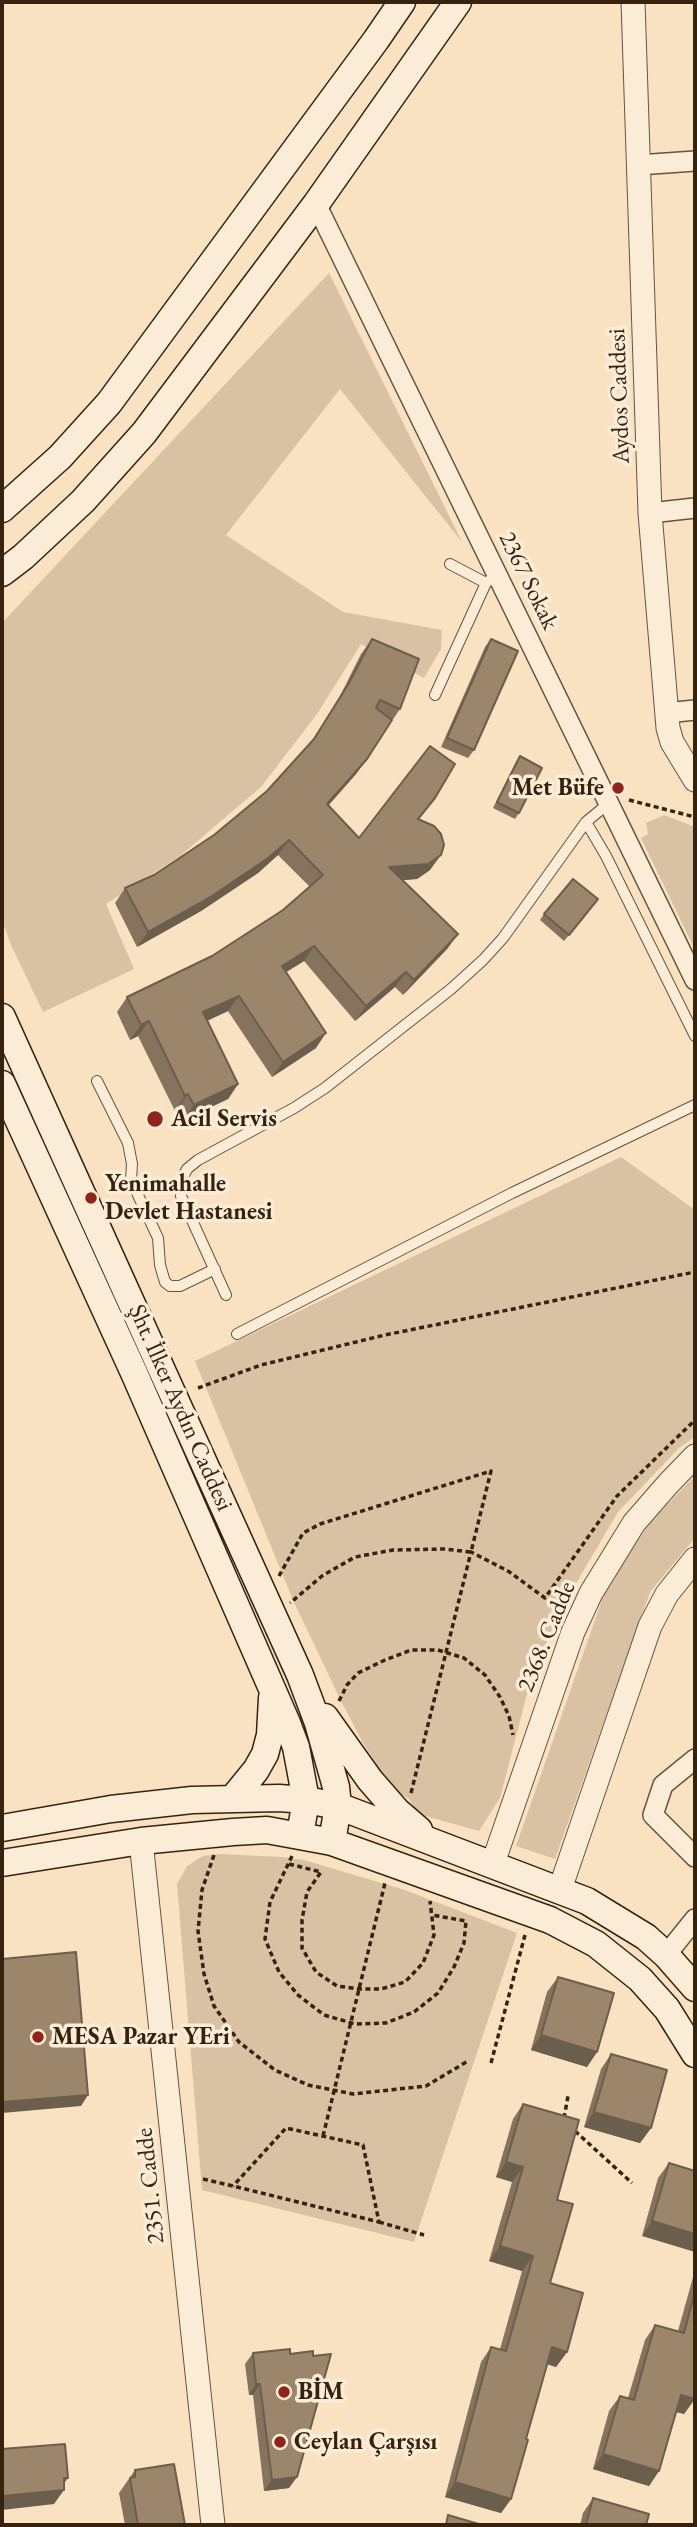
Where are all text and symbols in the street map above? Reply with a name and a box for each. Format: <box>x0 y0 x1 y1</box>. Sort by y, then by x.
street label: Aydos Caddesi <box>603 328 637 464</box>
street label: 2367 Sokak <box>492 527 564 635</box>
place label: Met Büfe <box>511 774 604 802</box>
marker: Met Büfe <box>610 780 626 796</box>
place label: Acil Servis <box>171 1105 277 1133</box>
marker: Acil Servis <box>145 1109 165 1129</box>
place label: Yenimahalle Devlet Hastanesi <box>105 1170 273 1226</box>
marker: Yenimahalle Devlet Hastanesi <box>83 1190 99 1206</box>
street label: Şht. İlker Aydın Caddesi <box>122 1300 238 1516</box>
street label: 2368. Cadde <box>512 1578 582 1696</box>
place label: MESA Pazar YEri <box>52 2023 230 2051</box>
marker: MESA Pazar YEri <box>30 2029 46 2045</box>
street label: 2351. Cadde <box>131 2126 171 2246</box>
place label: BİM <box>298 2378 344 2406</box>
marker: BİM <box>276 2384 292 2400</box>
place label: Ceylan Çarşısı <box>294 2428 437 2456</box>
marker: Ceylan Çarşısı <box>272 2434 288 2450</box>

